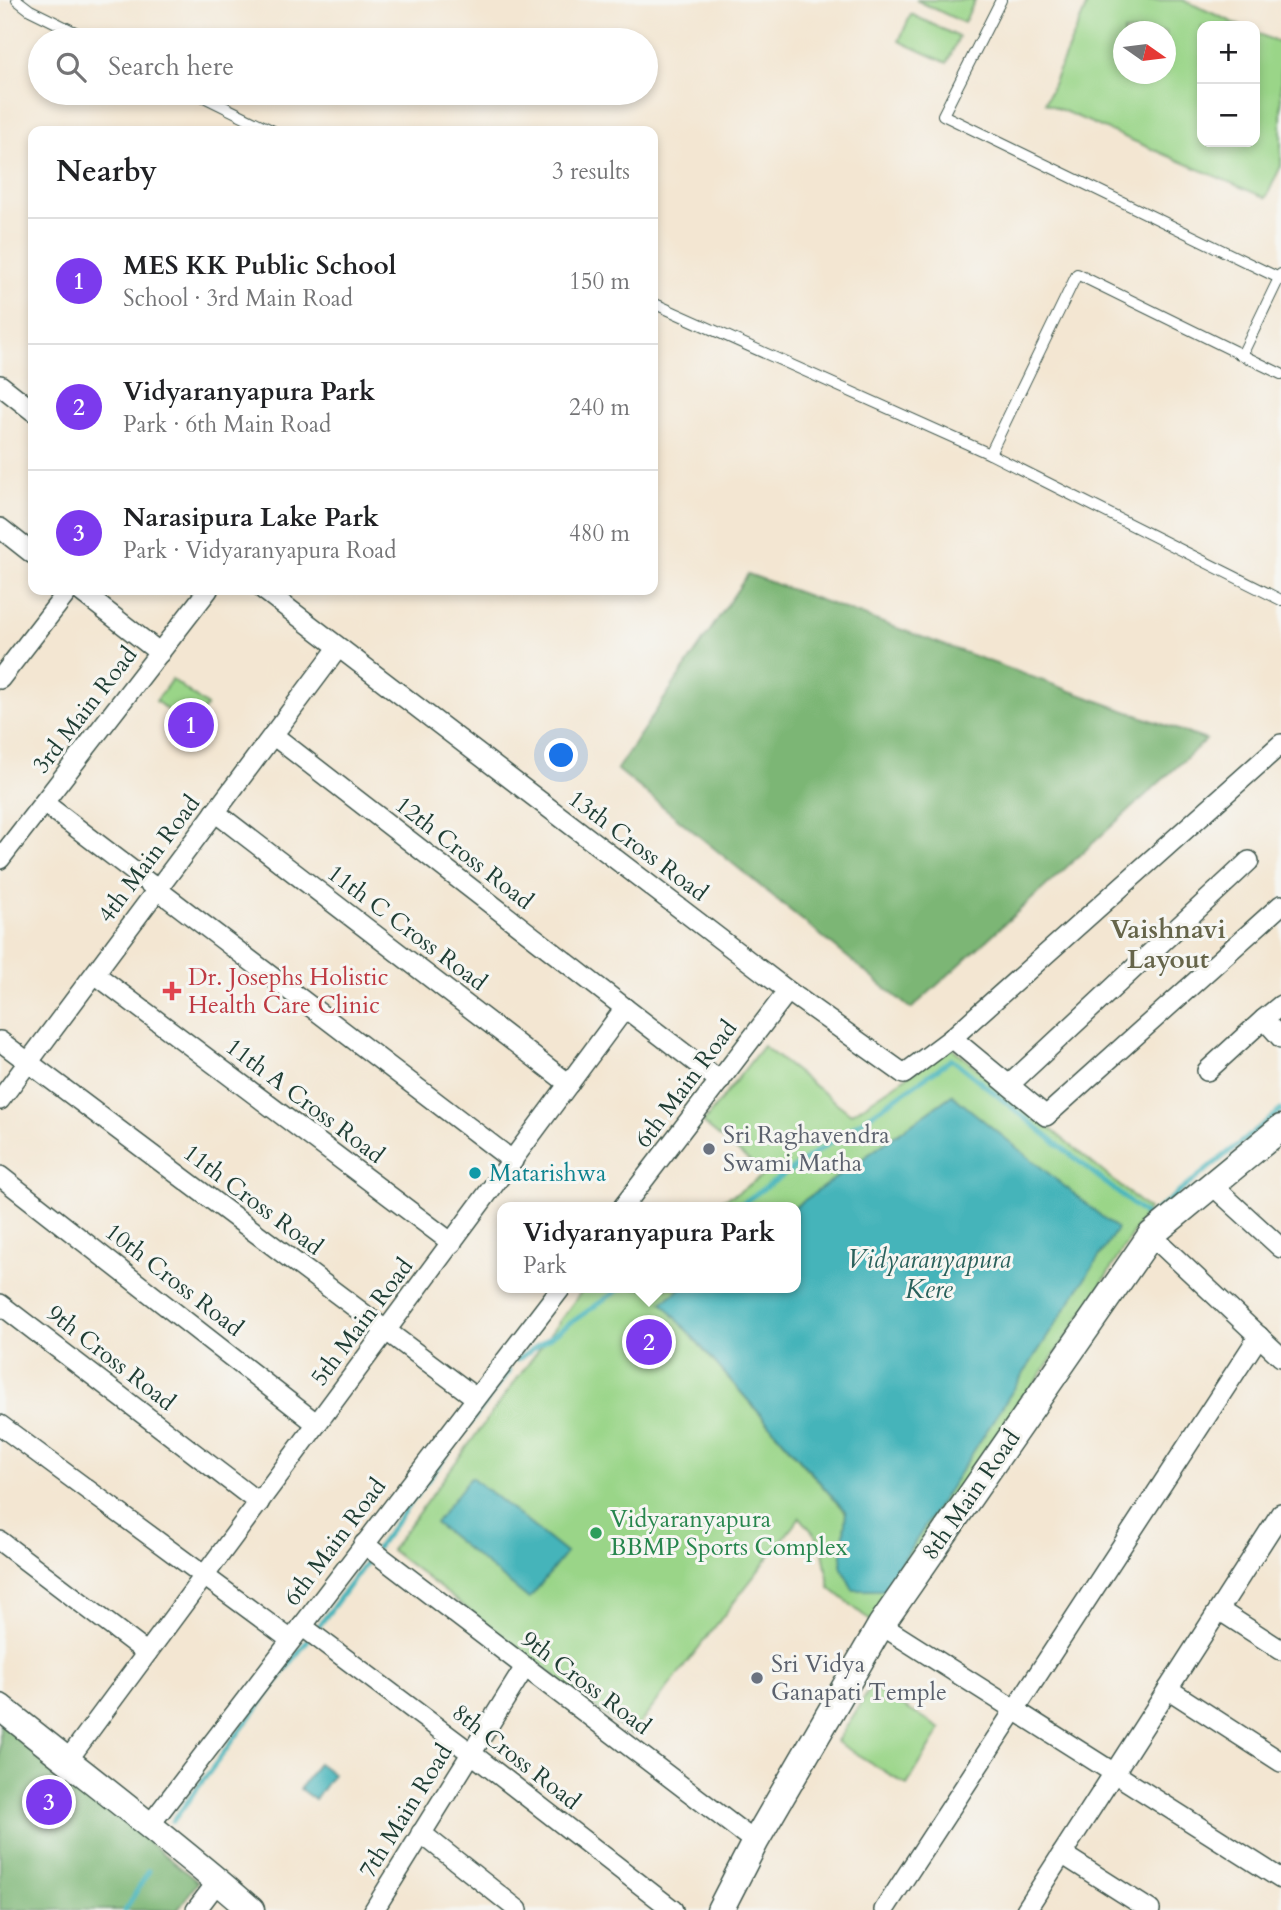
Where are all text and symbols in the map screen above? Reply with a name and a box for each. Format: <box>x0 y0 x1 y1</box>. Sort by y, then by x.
north arrow <box>1113 21 1176 84</box>
map controls <box>1197 21 1260 147</box>
button: + <box>1197 21 1260 84</box>
search box <box>28 28 658 105</box>
icon: search <box>52 48 90 86</box>
text: Search here <box>108 49 234 84</box>
button: − <box>1197 84 1260 147</box>
text: Nearby <box>56 151 157 192</box>
text: 3 results <box>552 156 630 187</box>
text: MES KK Public School <box>123 248 396 283</box>
text: 1 <box>73 266 85 297</box>
text: 150 m <box>569 266 630 297</box>
text: School · 3rd Main Road <box>123 283 353 314</box>
text: Vidyaranyapura Park <box>123 374 375 409</box>
text: 2 <box>73 392 85 423</box>
text: 240 m <box>569 392 630 423</box>
text: Park · 6th Main Road <box>123 409 331 440</box>
text: Narasipura Lake Park <box>123 500 379 535</box>
text: 3 <box>73 518 85 549</box>
text: 480 m <box>569 518 630 549</box>
text: Park · Vidyaranyapura Road <box>123 535 397 566</box>
street label: 3rd Main Road <box>25 639 145 780</box>
pin: 1 <box>168 699 214 751</box>
your location <box>544 738 578 772</box>
street label: 13th Cross Road <box>561 783 715 910</box>
street label: 4th Main Road <box>90 788 208 930</box>
street label: 12th Cross Road <box>388 789 540 918</box>
street label: 11th C Cross Road <box>320 857 494 999</box>
district label: Vaishnavi Layout <box>1110 912 1226 977</box>
place label: Dr. Josephs Holistic Health Care Clinic <box>188 961 388 1022</box>
marker: Dr. Josephs Holistic Health Care Clinic <box>162 981 182 1001</box>
street label: 6th Main Road <box>627 1013 745 1155</box>
street label: 11th A Cross Road <box>219 1030 391 1172</box>
place label: Sri Raghavendra Swami Matha <box>723 1119 890 1180</box>
street label: 11th Cross Road <box>176 1137 330 1264</box>
marker: Sri Raghavendra Swami Matha <box>701 1141 717 1157</box>
place label: Matarishwa <box>489 1157 607 1190</box>
marker: Matarishwa <box>467 1165 483 1181</box>
popup <box>497 1202 801 1293</box>
text: Vidyaranyapura Park <box>523 1215 775 1250</box>
street label: 10th Cross Road <box>98 1216 250 1345</box>
water label: Vidyaranyapura Kere <box>847 1242 1011 1307</box>
text: Park <box>523 1250 567 1281</box>
street label: 5th Main Road <box>303 1251 421 1393</box>
street label: 9th Cross Road <box>40 1297 182 1419</box>
pin: 2 <box>626 1316 672 1368</box>
street label: 8th Main Road <box>914 1423 1028 1567</box>
street label: 6th Main Road <box>276 1471 394 1613</box>
place label: Vidyaranyapura BBMP Sports Complex <box>610 1503 848 1564</box>
marker: Vidyaranyapura BBMP Sports Complex <box>588 1525 604 1541</box>
street label: 9th Cross Road <box>514 1623 658 1743</box>
place label: Sri Vidya Ganapati Temple <box>771 1648 947 1709</box>
marker: Sri Vidya Ganapati Temple <box>749 1670 765 1686</box>
street label: 8th Cross Road <box>445 1696 587 1818</box>
street label: 7th Main Road <box>352 1738 460 1884</box>
pin: 3 <box>26 1776 72 1828</box>

